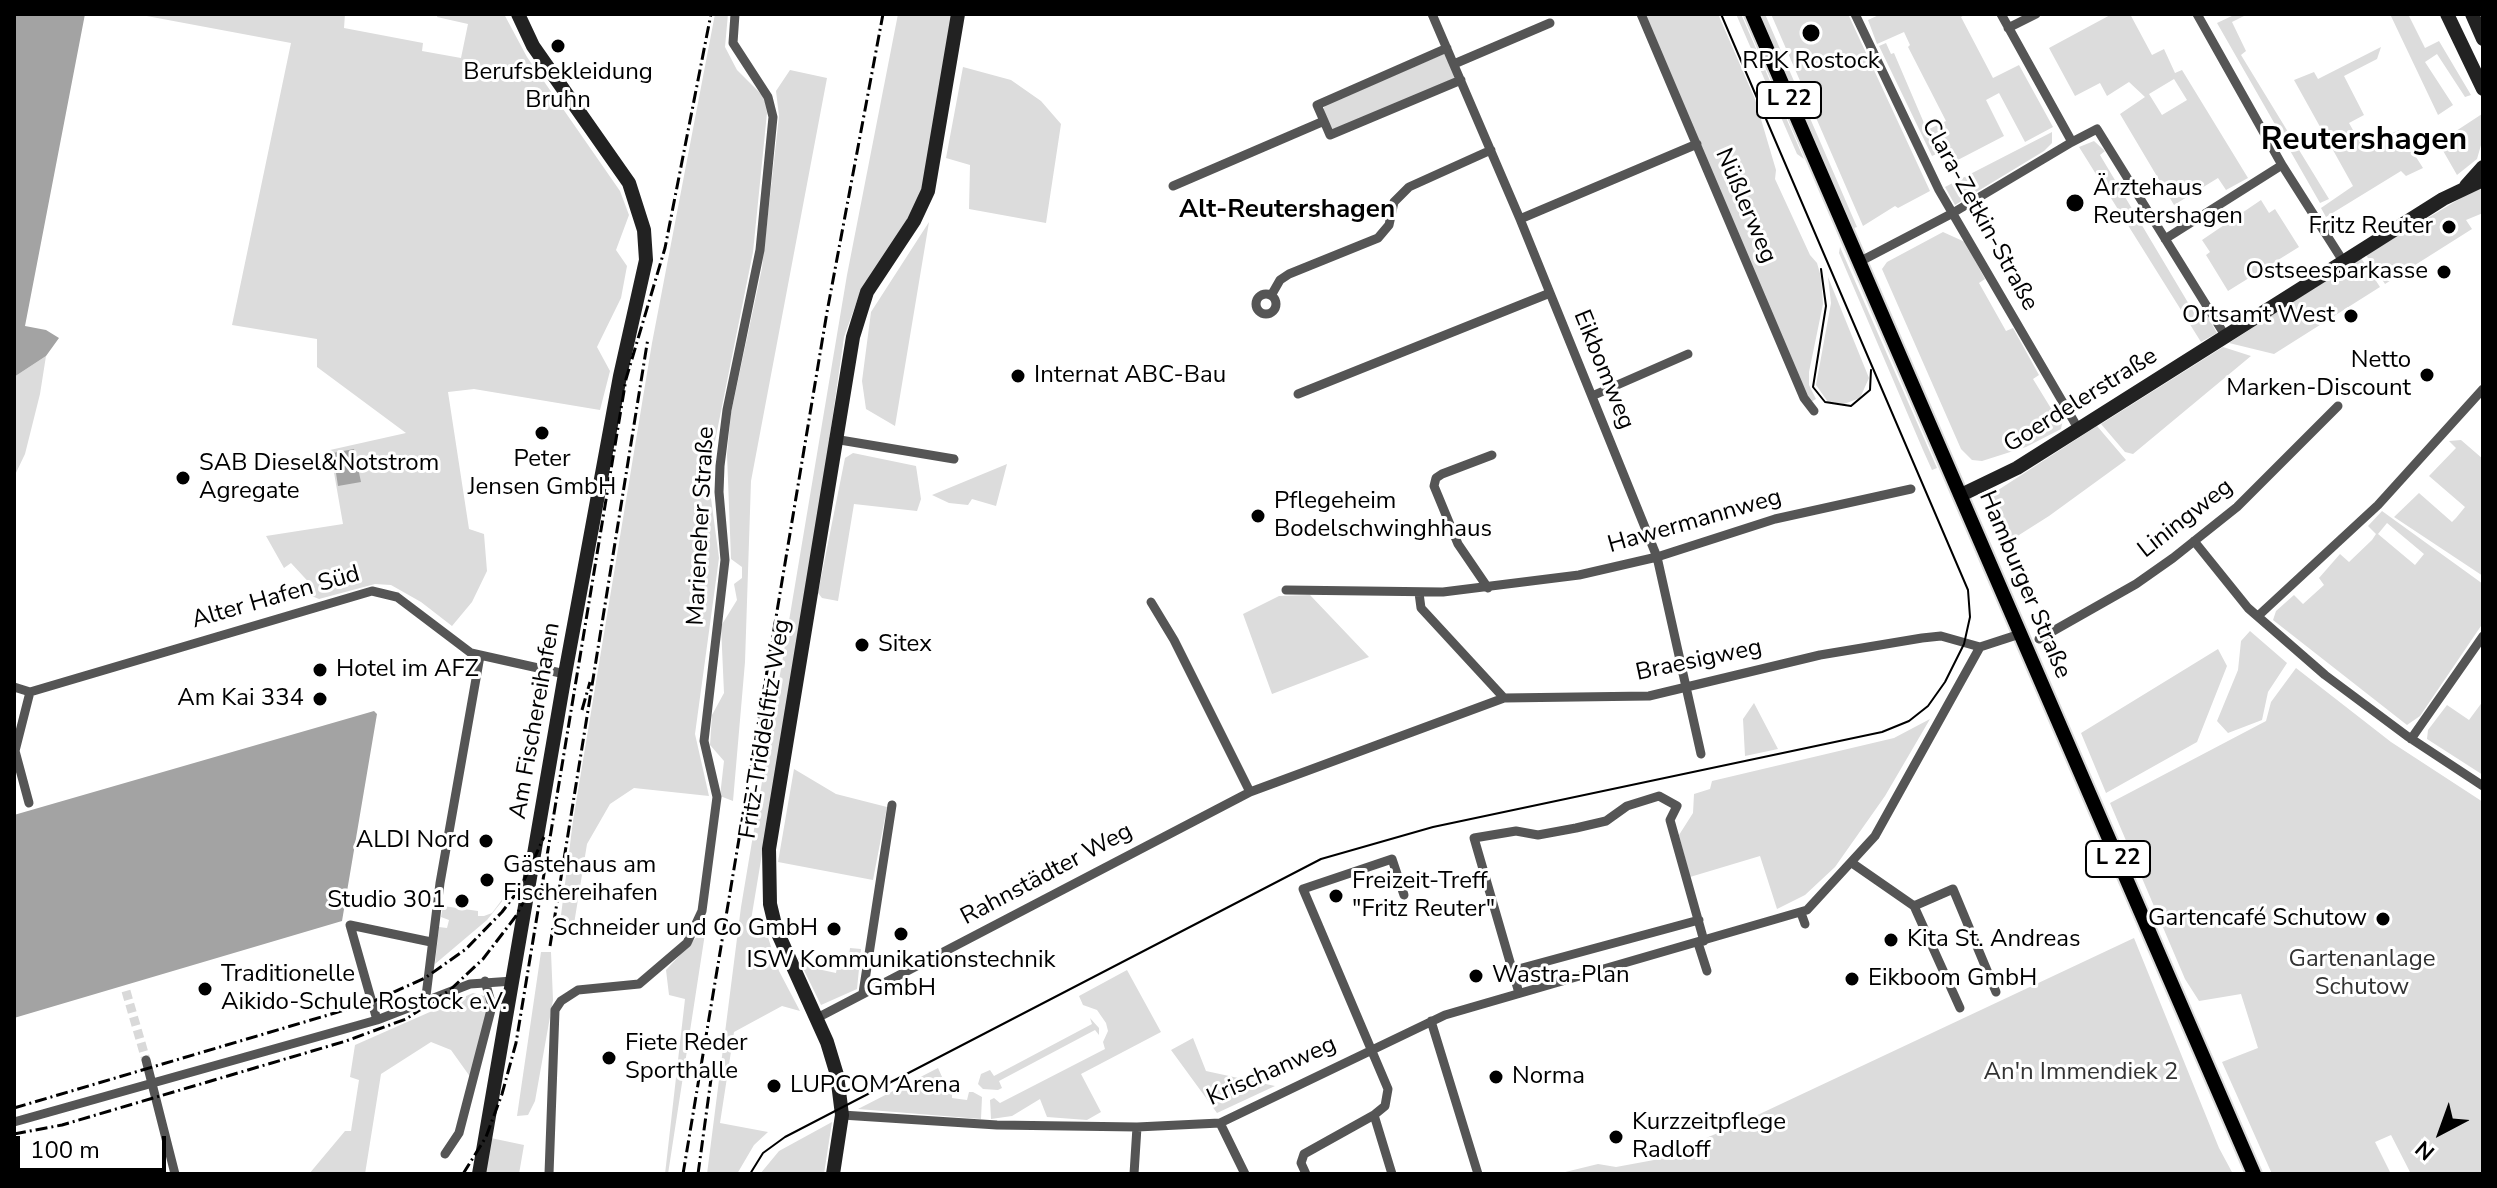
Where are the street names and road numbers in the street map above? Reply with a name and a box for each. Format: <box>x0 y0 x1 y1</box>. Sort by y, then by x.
road number: L 22 <box>1757 82 1821 118</box>
street label: Clara-Zetkin-Straße <box>1914 114 2044 316</box>
street label: Nüßlerweg <box>1708 144 1782 268</box>
street label: Eikbomweg <box>1566 306 1640 434</box>
street label: Goerdelerstraße <box>1999 342 2163 460</box>
street label: Marieneher Straße <box>682 426 722 626</box>
street label: Liningweg <box>2133 473 2239 565</box>
street label: Hawermannweg <box>1605 483 1785 561</box>
street label: Hamburger Straße <box>1972 487 2076 683</box>
street label: Alter Hafen Süd <box>189 560 363 636</box>
street label: Fritz-Triddelfitz-Weg <box>734 617 798 841</box>
street label: Am Fischereihafen <box>505 620 567 822</box>
street label: Braesigweg <box>1633 634 1765 688</box>
street label: Rahnstädter Weg <box>956 818 1138 932</box>
road number: L 22 <box>2086 841 2150 877</box>
street label: Krischanweg <box>1203 1031 1341 1113</box>

